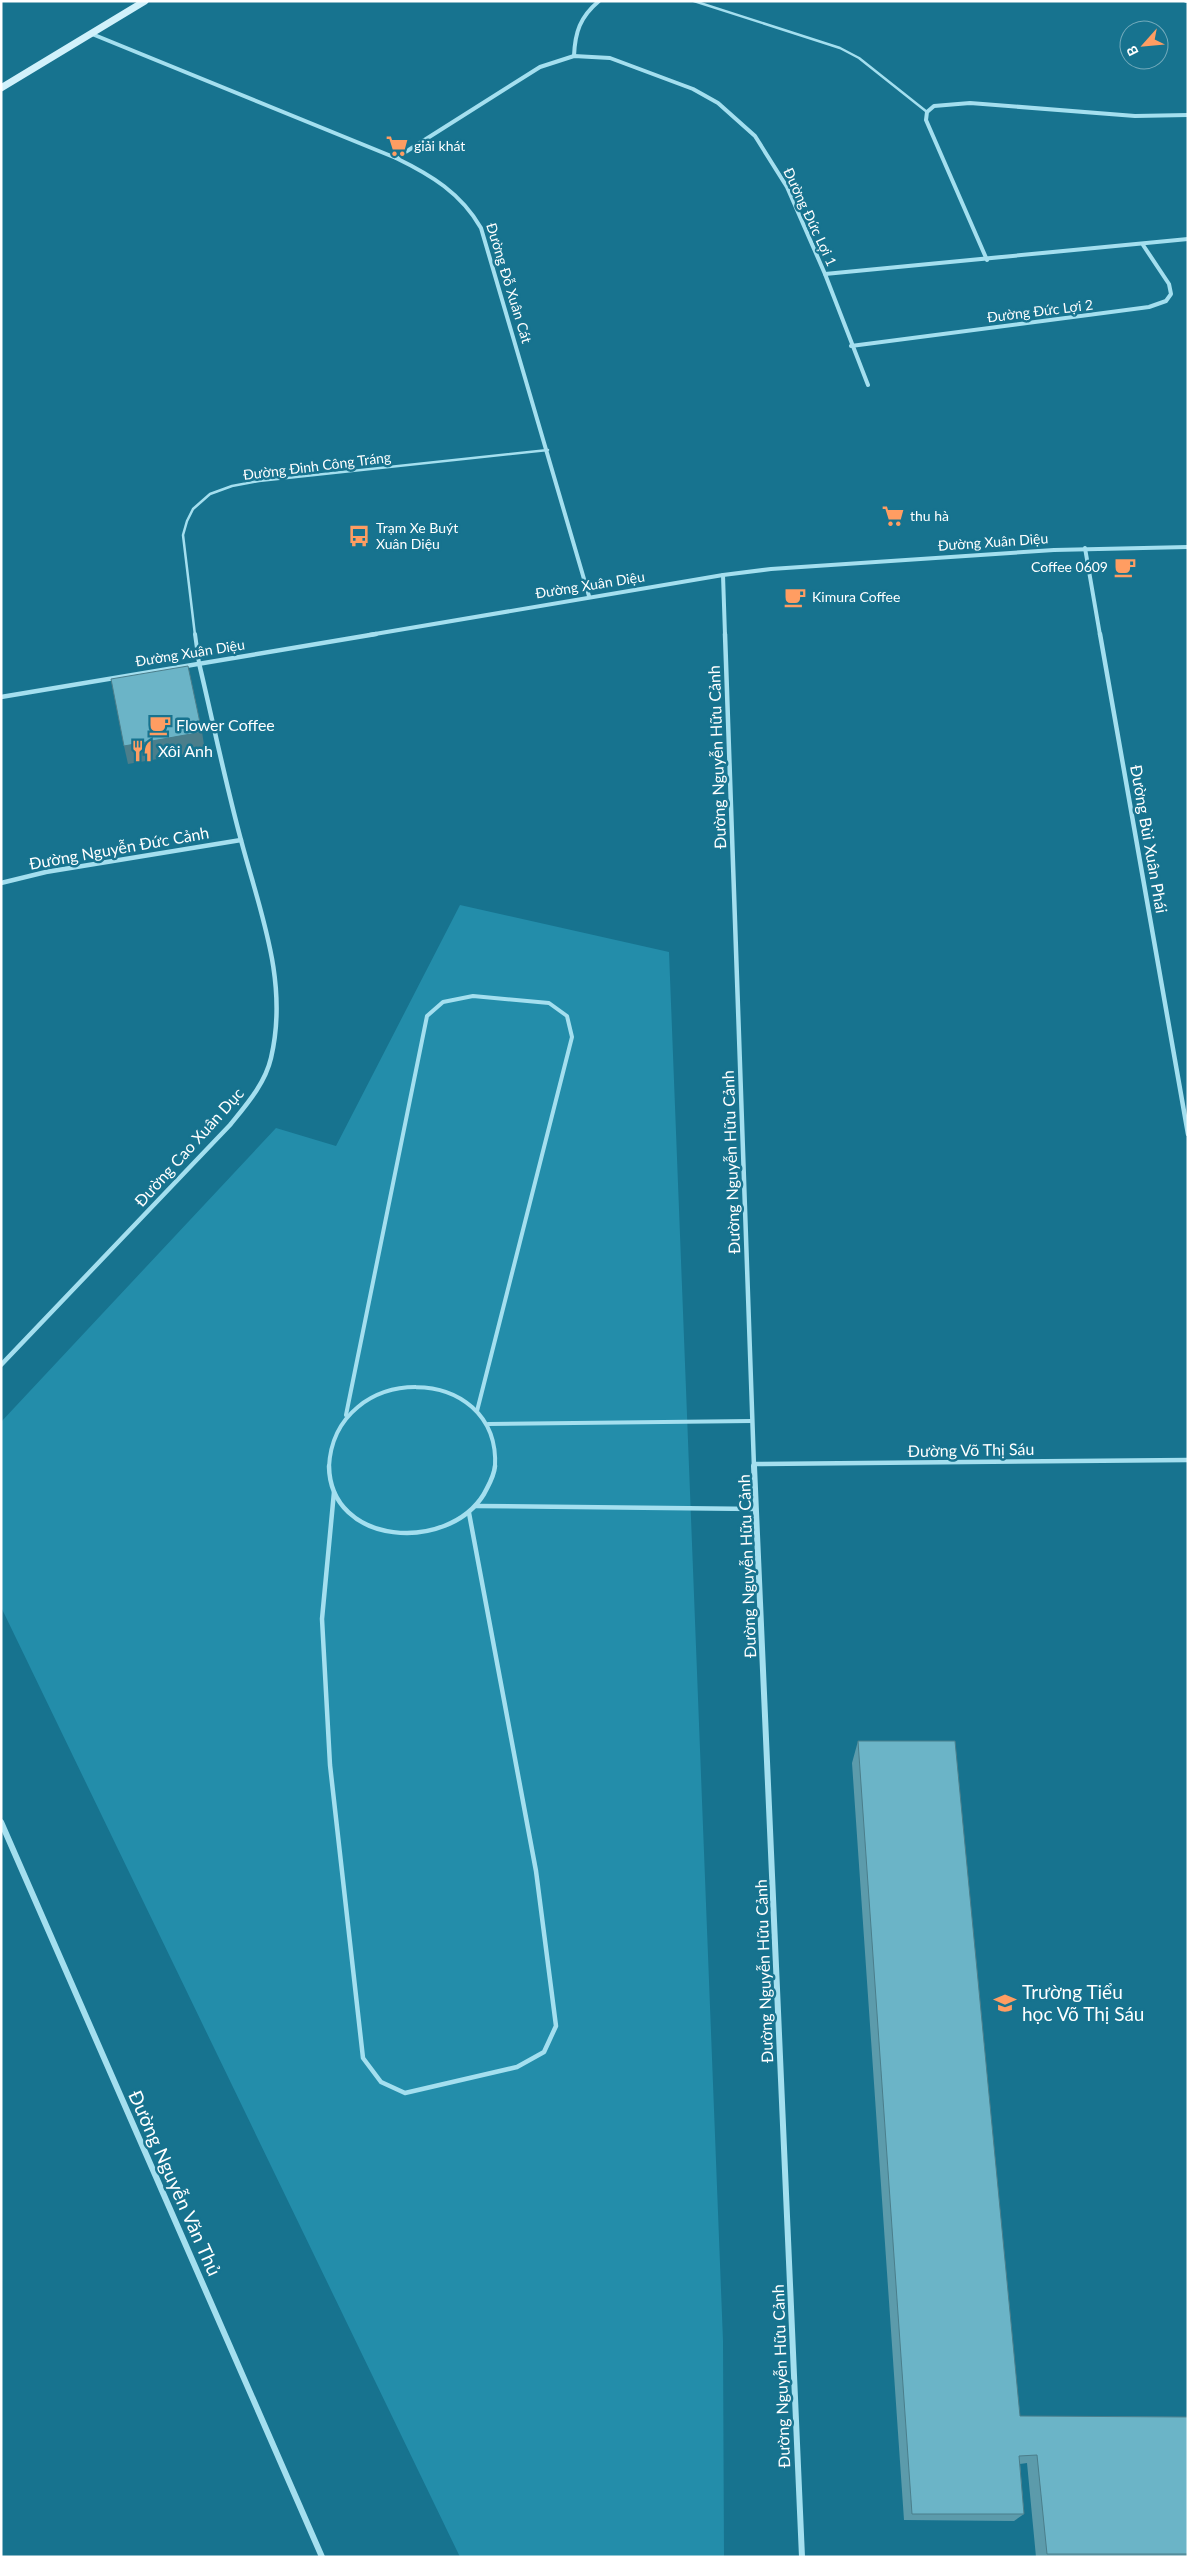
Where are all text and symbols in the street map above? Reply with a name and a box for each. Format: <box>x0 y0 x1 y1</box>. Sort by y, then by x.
north arrow <box>1119 20 1169 70</box>
text: B <box>1122 43 1142 59</box>
supermarket icon: giải khát <box>384 133 410 159</box>
place label: giải khát <box>414 137 465 154</box>
street label: Đường Đức Lợi 1 <box>780 165 841 269</box>
street label: Đường Đỗ Xuân Cát <box>483 221 536 345</box>
street label: Đường Đức Lợi 2 <box>986 296 1094 325</box>
street label: Đường Đinh Công Tráng <box>242 448 392 483</box>
supermarket icon: thu hà <box>880 503 906 529</box>
place label: thu hà <box>910 507 949 524</box>
place label: Trạm Xe Buýt Xuân Diệu <box>376 519 458 552</box>
bus stop icon: Trạm Xe Buýt Xuân Diệu <box>346 523 372 549</box>
street label: Đường Xuân Diệu <box>937 529 1049 554</box>
cafe icon: Coffee 0609 <box>1112 554 1138 580</box>
place label: Coffee 0609 <box>1031 558 1108 575</box>
street label: Đường Xuân Diệu <box>534 567 646 602</box>
cafe icon: Kimura Coffee <box>782 584 808 610</box>
place label: Kimura Coffee <box>812 588 900 605</box>
street label: Đường Xuân Diệu <box>134 635 246 670</box>
street label: Đường Nguyễn Hữu Cảnh <box>704 665 729 849</box>
cafe icon: Flower Coffee <box>147 712 173 738</box>
place label: Flower Coffee <box>176 715 275 734</box>
restaurant icon: Xôi Anh <box>129 738 155 764</box>
place label: Xôi Anh <box>158 741 213 760</box>
street label: Đường Bùi Xuân Phái <box>1127 763 1172 915</box>
street label: Đường Nguyễn Đức Cảnh <box>27 822 210 873</box>
street label: Đường Nguyễn Hữu Cảnh <box>718 1070 743 1254</box>
street label: Đường Cao Xuân Dục <box>130 1083 247 1210</box>
street label: Đường Võ Thị Sáu <box>907 1439 1035 1460</box>
street label: Đường Nguyễn Hữu Cảnh <box>734 1474 759 1658</box>
street label: Đường Nguyễn Hữu Cảnh <box>751 1879 776 2063</box>
place label: Trường Tiểu học Võ Thị Sáu <box>1022 1980 1144 2025</box>
school or university icon: Trường Tiểu học Võ Thị Sáu <box>992 1990 1018 2016</box>
street label: Đường Nguyễn Văn Thủ <box>124 2086 227 2279</box>
street label: Đường Nguyễn Hữu Cảnh <box>768 2284 793 2468</box>

